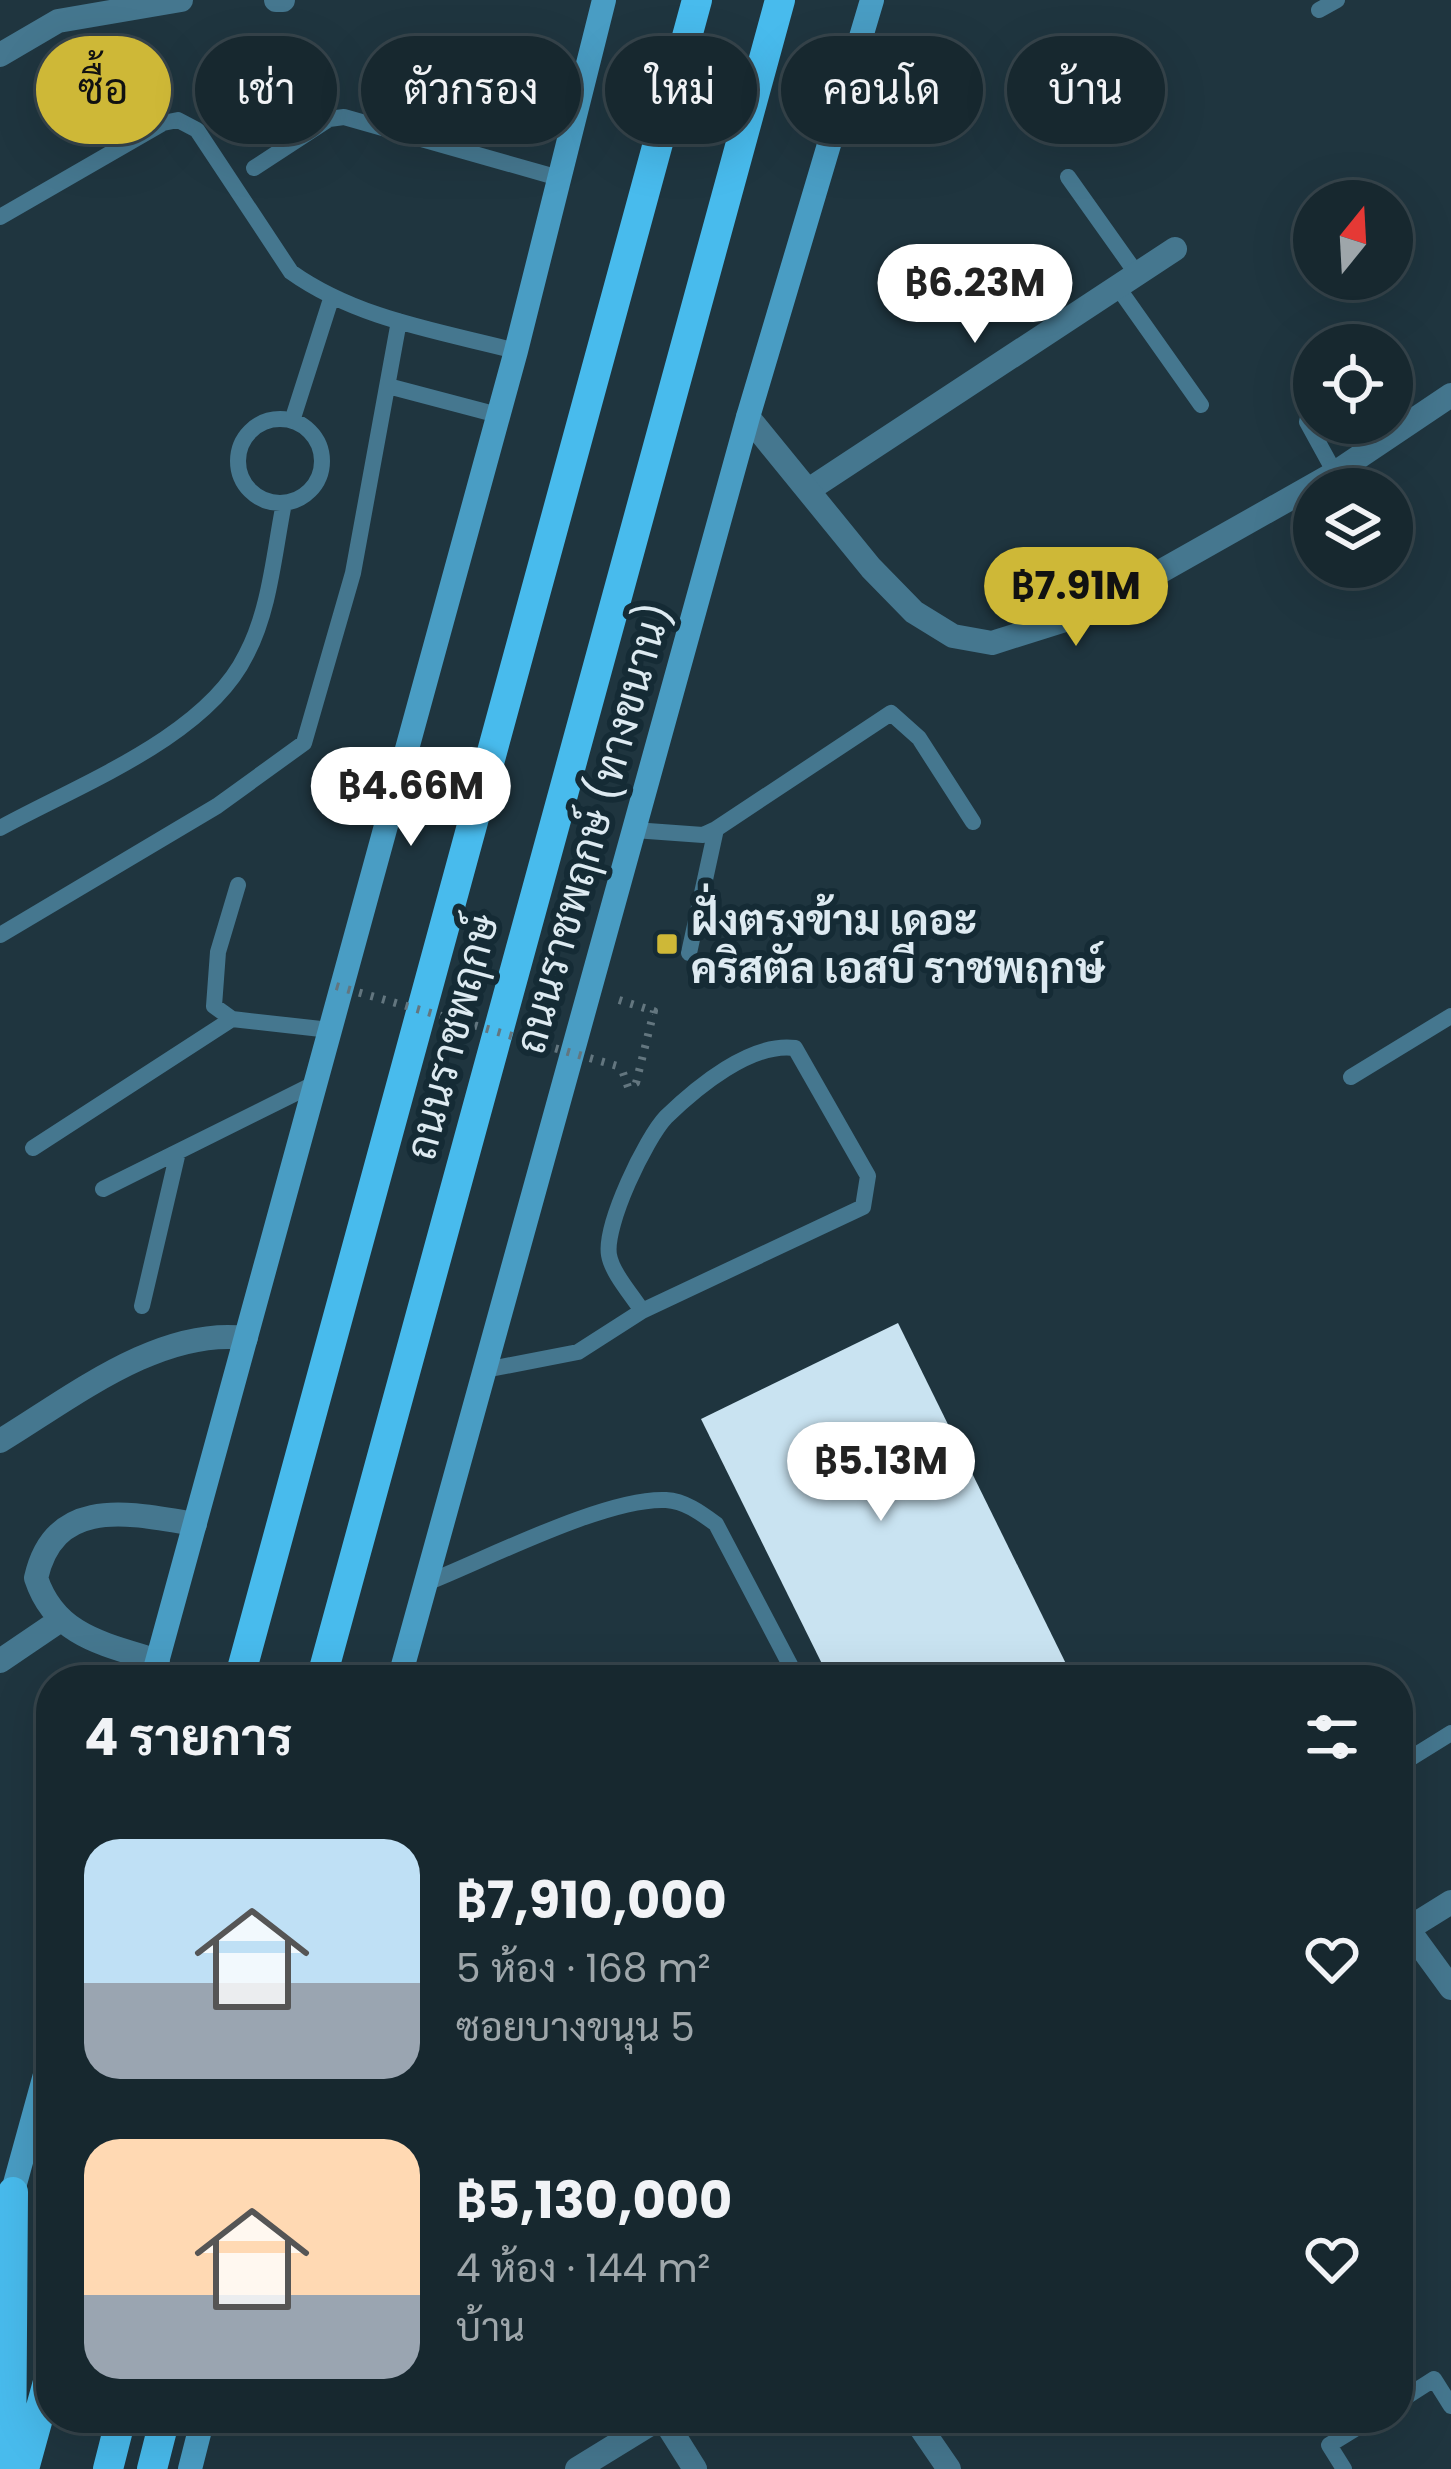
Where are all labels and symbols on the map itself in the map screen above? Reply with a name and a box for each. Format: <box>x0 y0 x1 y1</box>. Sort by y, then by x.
north arrow <box>1293 180 1413 300</box>
pin: ฿6.23M <box>877 244 1073 346</box>
pin: ฿7.91M <box>978 547 1174 649</box>
street label: ถนนราชพฤกษ์ (ทางขนาน) <box>500 596 686 1060</box>
pin: ฿4.66M <box>313 747 509 849</box>
place label: ฝั่งตรงข้าม เดอะ คริสตัล เอสบี ราชพฤกษ์ <box>691 883 1106 998</box>
street label: ถนนราชพฤกษ์ <box>391 907 513 1166</box>
marker: ฝั่งตรงข้าม เดอะ คริสตัล เอสบี ราชพฤกษ์ <box>654 931 680 957</box>
pin: ฿5.13M <box>783 1422 979 1524</box>

